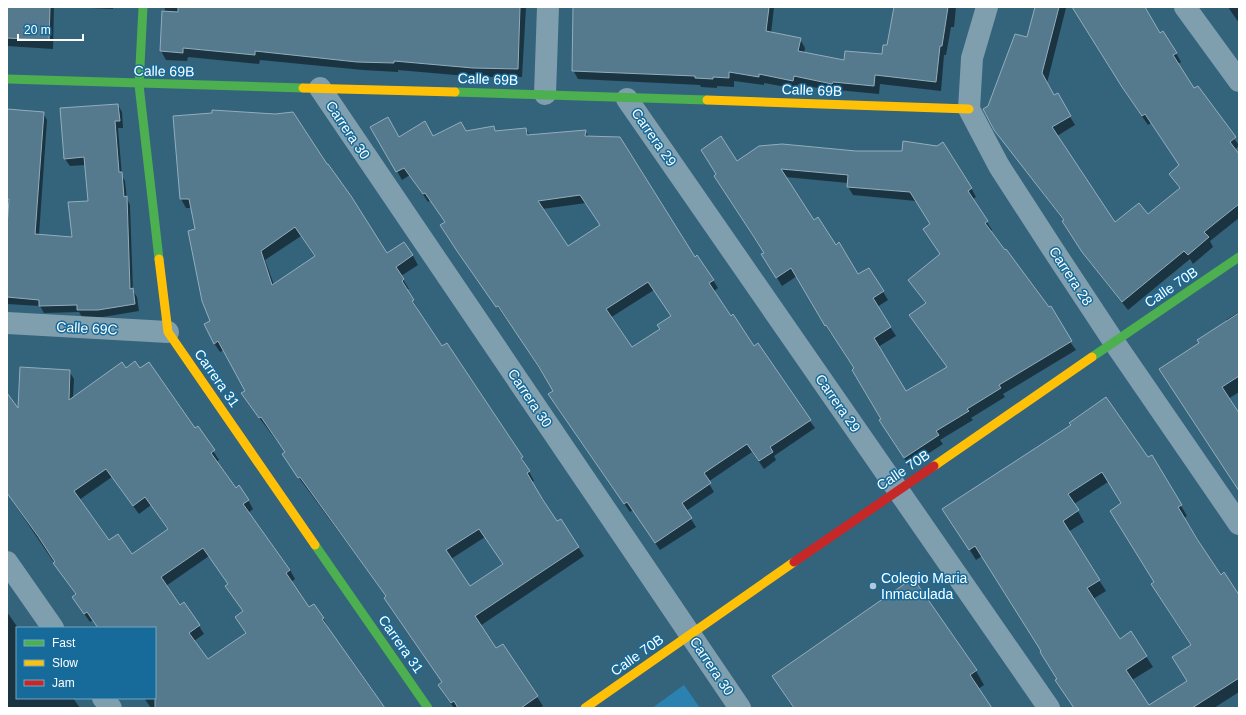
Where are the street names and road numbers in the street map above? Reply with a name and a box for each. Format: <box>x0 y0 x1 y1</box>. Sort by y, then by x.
street label: Calle 69B <box>134 62 194 80</box>
street label: Calle 69B <box>457 70 519 88</box>
street label: Calle 69B <box>781 81 843 99</box>
street label: Carrera 30 <box>323 98 373 162</box>
street label: Carrera 29 <box>628 105 680 169</box>
street label: Carrera 28 <box>1046 244 1096 309</box>
street label: Calle 70B <box>1141 263 1201 311</box>
street label: Calle 69C <box>56 318 118 338</box>
street label: Carrera 31 <box>191 346 243 410</box>
street label: Carrera 30 <box>505 366 555 430</box>
street label: Carrera 29 <box>812 371 864 435</box>
street label: Calle 70B <box>873 446 933 494</box>
street label: Carrera 31 <box>375 612 427 676</box>
street label: Calle 70B <box>608 631 666 679</box>
street label: Carrera 30 <box>687 634 737 698</box>

